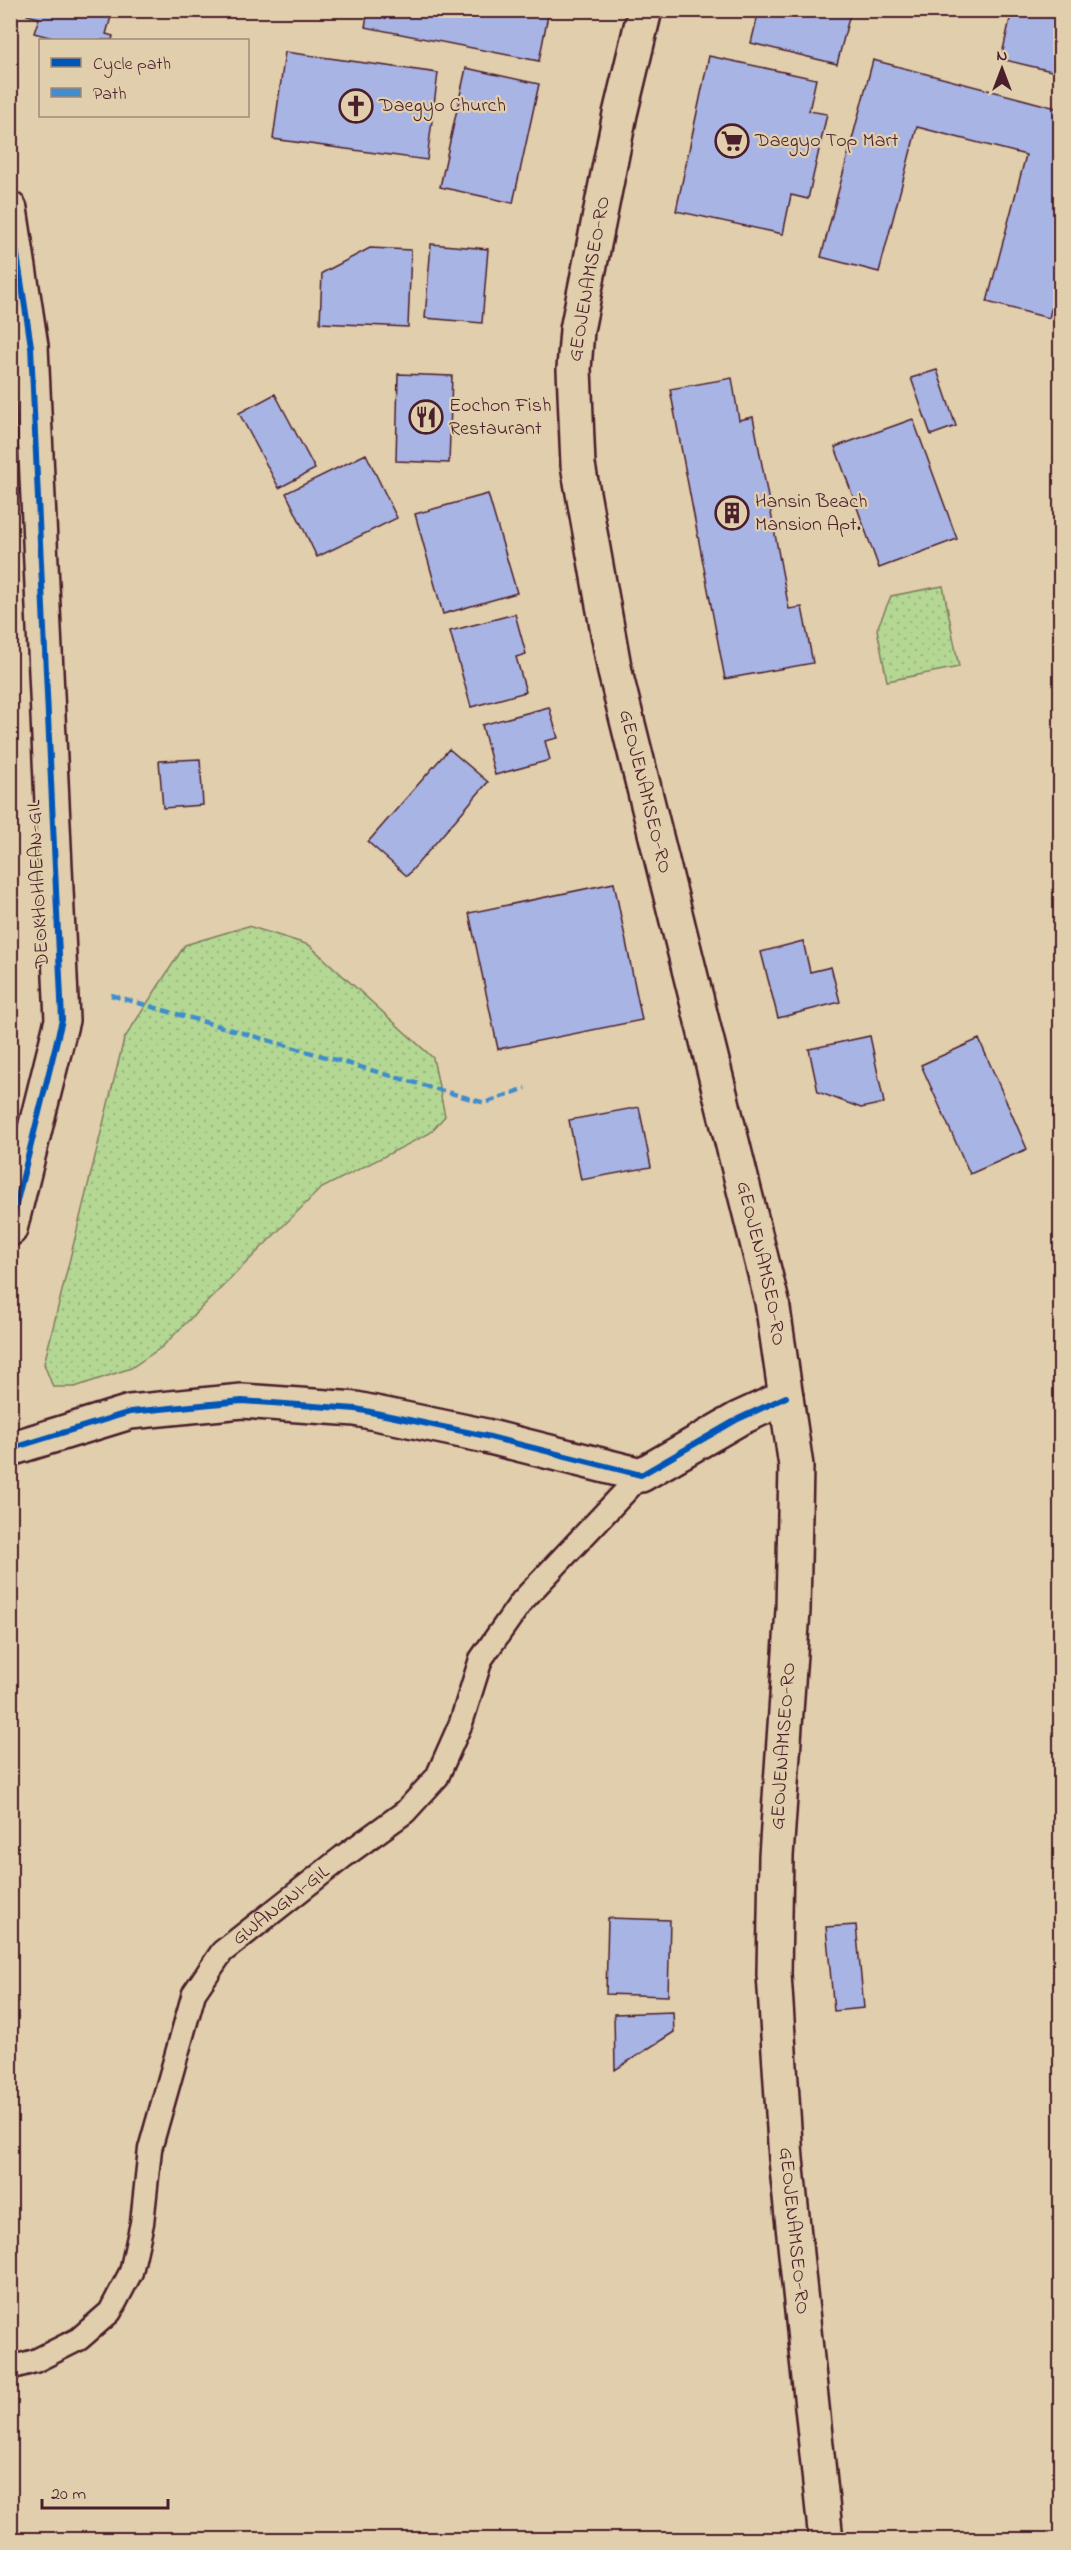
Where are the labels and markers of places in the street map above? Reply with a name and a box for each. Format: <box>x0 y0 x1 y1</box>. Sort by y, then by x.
church icon: Daegyo Church <box>338 88 374 124</box>
place label: Daegyo Church <box>378 92 506 122</box>
supermarket icon: Daegyo Top Mart <box>714 123 750 159</box>
place label: Daegyo Top Mart <box>754 127 899 157</box>
place label: Eochon Fish Restaurant <box>449 392 551 444</box>
restaurant icon: Eochon Fish Restaurant <box>408 399 444 435</box>
place label: Hansin Beach Mansion Apt. <box>755 488 868 540</box>
building icon: Hansin Beach Mansion Apt. <box>714 495 750 531</box>

